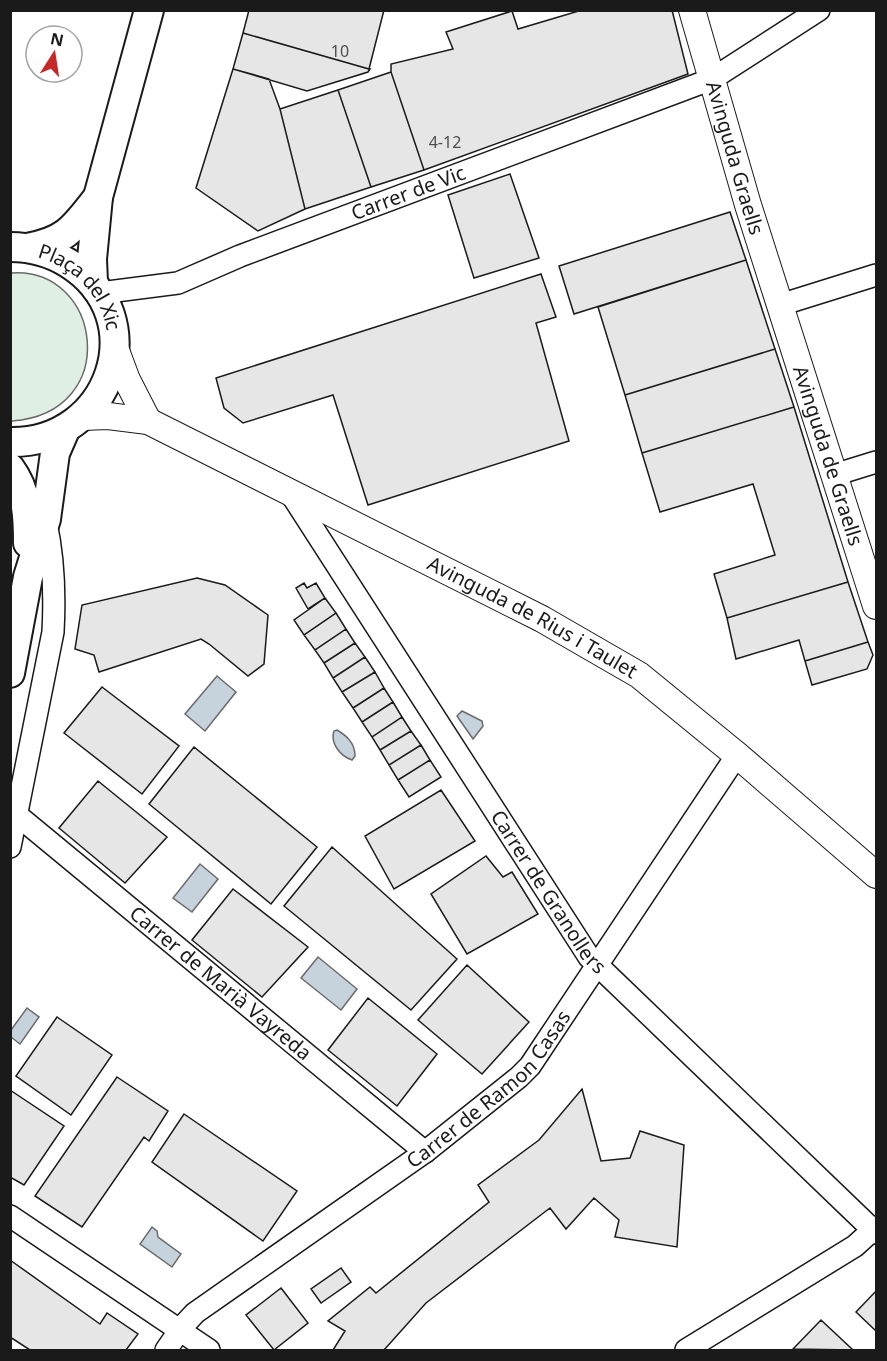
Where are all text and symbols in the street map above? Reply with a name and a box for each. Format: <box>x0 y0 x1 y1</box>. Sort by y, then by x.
north arrow <box>24 24 84 84</box>
text: N <box>48 27 66 51</box>
house number: 10 <box>331 40 349 62</box>
street label: Avinguda Graells <box>700 78 771 238</box>
house number: 4-12 <box>429 131 461 153</box>
street label: Carrer de Vic <box>347 159 469 226</box>
street label: Plaça del Xic <box>35 237 127 332</box>
street label: Avinguda de Graells <box>787 362 870 549</box>
street label: Avinguda de Rius i Taulet <box>423 550 643 684</box>
street label: Carrer de Granollers <box>485 805 612 980</box>
street label: Carrer de Marià Vayreda <box>124 900 318 1066</box>
street label: Carrer de Ramon Casas <box>401 1005 576 1174</box>

